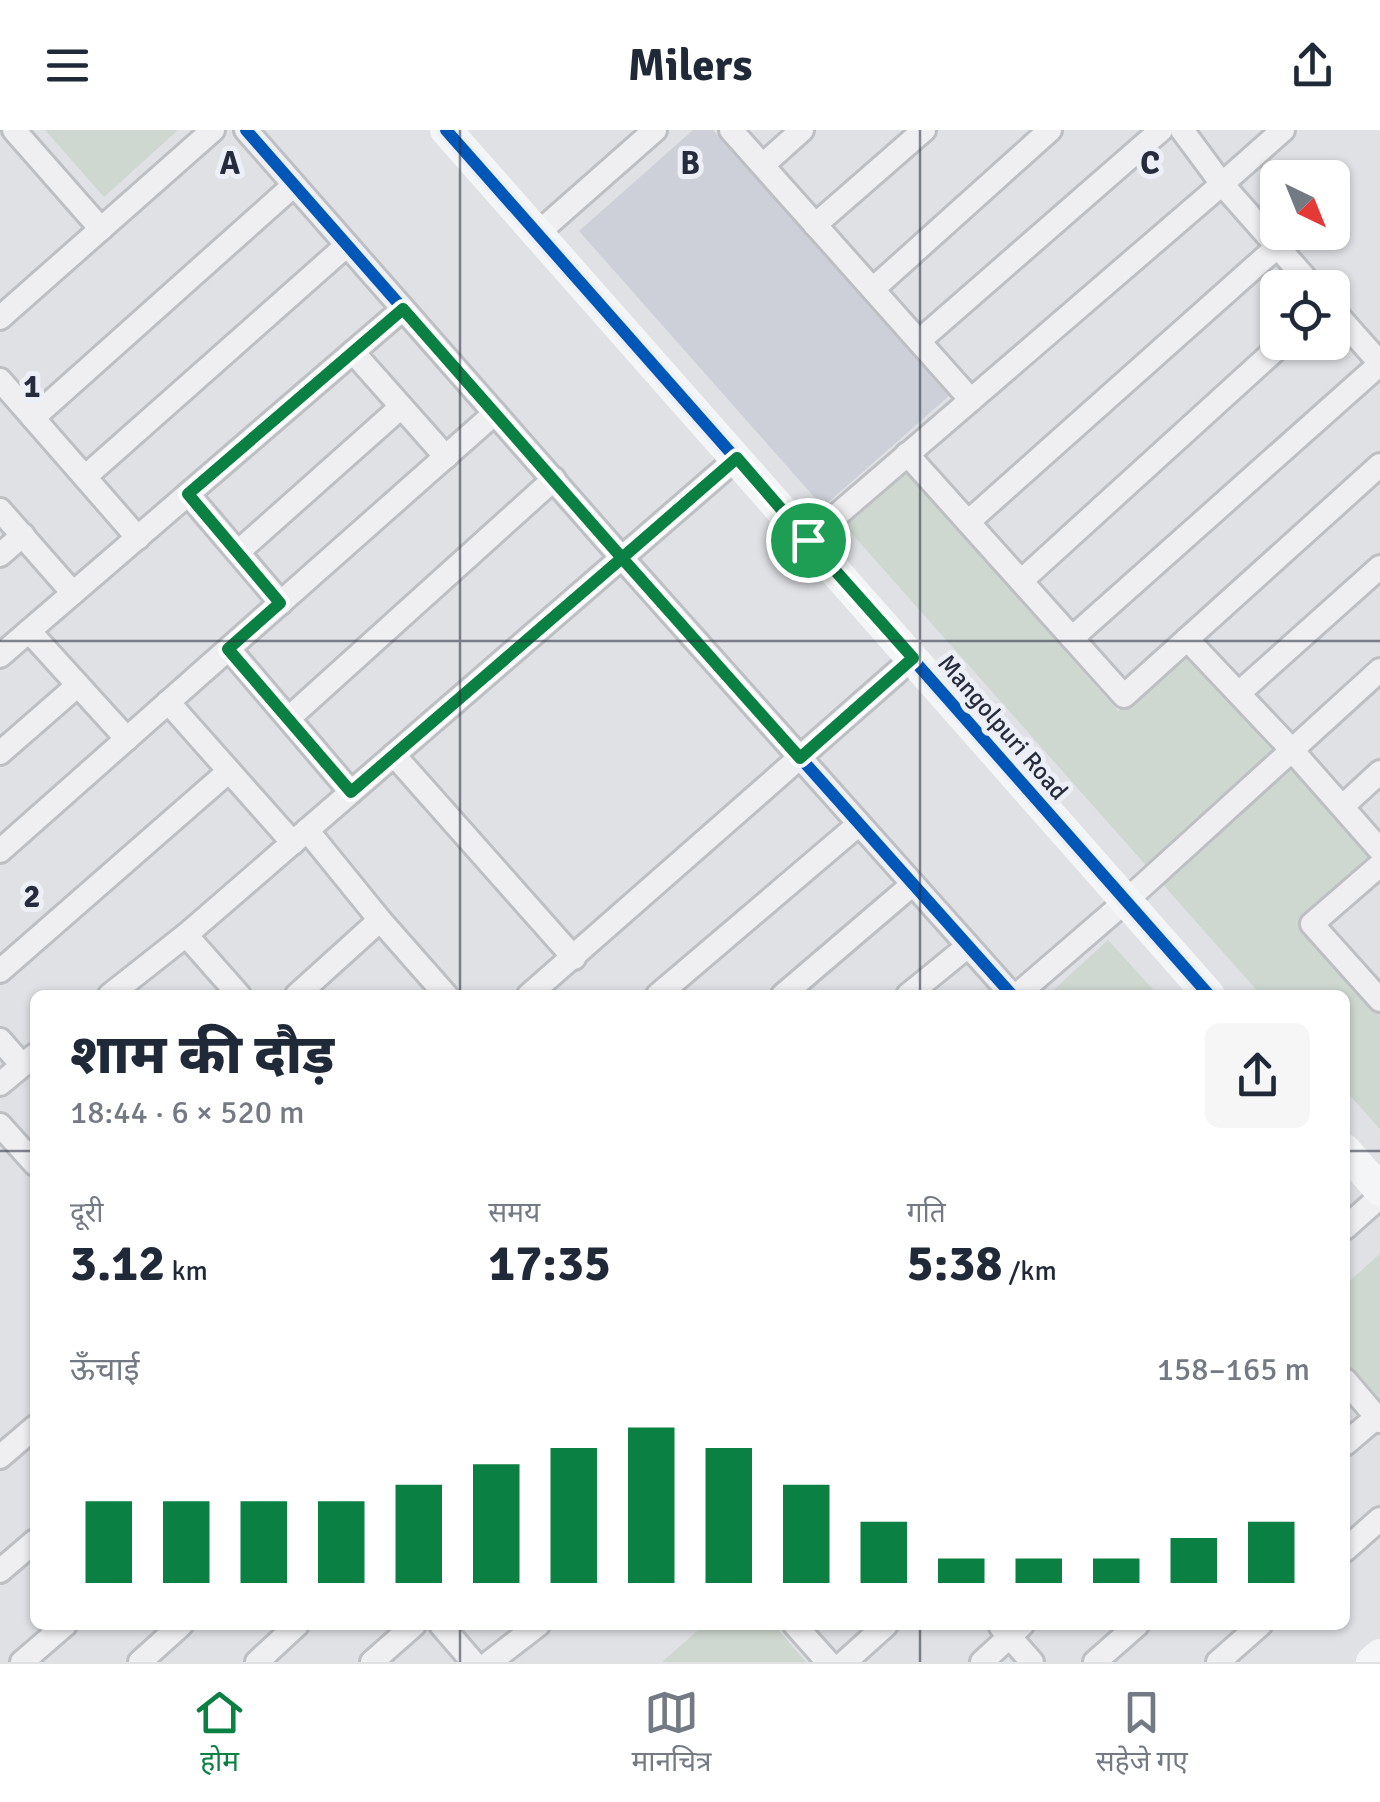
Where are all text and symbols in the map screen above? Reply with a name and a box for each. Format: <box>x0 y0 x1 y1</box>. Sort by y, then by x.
icon: menu <box>40 38 95 93</box>
text: Milers <box>628 38 752 93</box>
icon: share <box>1285 38 1340 93</box>
text: A <box>220 144 241 183</box>
text: B <box>680 144 700 183</box>
text: C <box>1140 144 1160 183</box>
north arrow <box>1260 160 1350 250</box>
map controls <box>1260 160 1350 360</box>
button: locate <box>1260 270 1350 360</box>
text: 1 <box>23 367 41 406</box>
pin <box>766 498 851 583</box>
icon: arrive <box>781 513 836 568</box>
street label: Mangolpuri Road <box>931 648 1075 806</box>
text: 2 <box>23 877 41 916</box>
text: शाम की दौड़ <box>70 1021 334 1089</box>
button: share <box>1205 1023 1310 1128</box>
text: 18:44 · 6 × 520 m <box>70 1093 305 1132</box>
text: दूरी <box>70 1196 104 1230</box>
text: समय <box>488 1196 540 1230</box>
text: गति <box>907 1196 946 1230</box>
text: 3.12 <box>70 1233 165 1295</box>
text: 17:35 <box>488 1233 611 1295</box>
text: 5:38 <box>907 1233 1002 1295</box>
text: km <box>165 1254 208 1288</box>
text: /km <box>1002 1254 1057 1288</box>
text: ऊँचाई <box>70 1350 139 1389</box>
text: 158–165 m <box>1157 1350 1310 1389</box>
tab: होम <box>192 1685 247 1782</box>
tab: मानचित्र <box>631 1685 712 1782</box>
tab: सहेजे गए <box>1096 1685 1188 1782</box>

